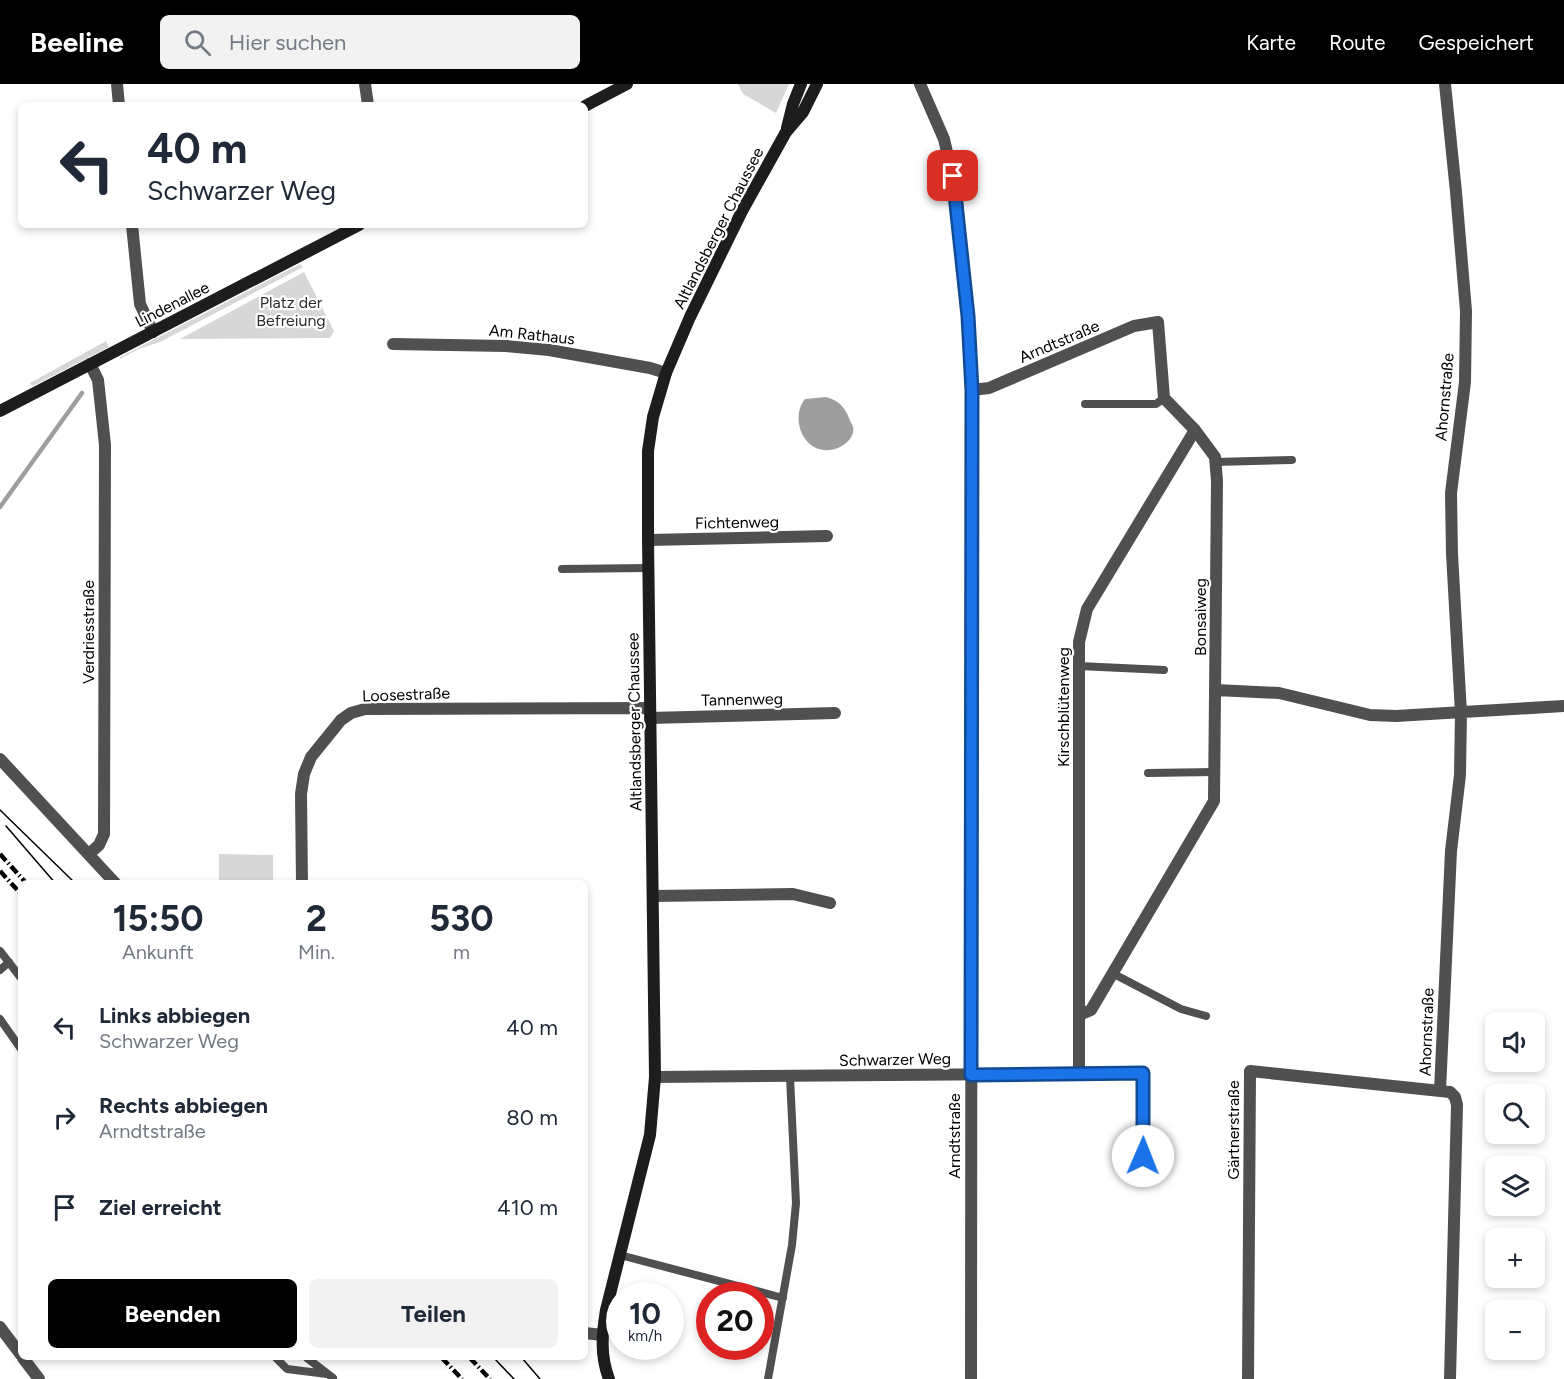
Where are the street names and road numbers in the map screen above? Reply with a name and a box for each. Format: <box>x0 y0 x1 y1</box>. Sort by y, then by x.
street label: Altlandsberger Chaussee <box>669 144 768 312</box>
street label: Lindenallee <box>132 278 213 331</box>
street label: Arndtstraße <box>1016 316 1102 367</box>
street label: Am Rathaus <box>488 321 576 348</box>
street label: Ahornstraße <box>1431 352 1458 442</box>
street label: Fichtenweg <box>695 512 779 533</box>
street label: Bonsaiweg <box>1191 578 1210 656</box>
street label: Verdriesstraße <box>79 580 98 684</box>
street label: Altlandsberger Chaussee <box>623 632 646 812</box>
street label: Kirschblütenweg <box>1054 647 1073 767</box>
street label: Loosestraße <box>362 683 451 706</box>
street label: Tannenweg <box>701 689 783 710</box>
street label: Ahornstraße <box>1415 987 1438 1076</box>
street label: Schwarzer Weg <box>839 1049 951 1070</box>
street label: Gärtnerstraße <box>1224 1080 1243 1180</box>
street label: Arndtstraße <box>945 1093 964 1179</box>

